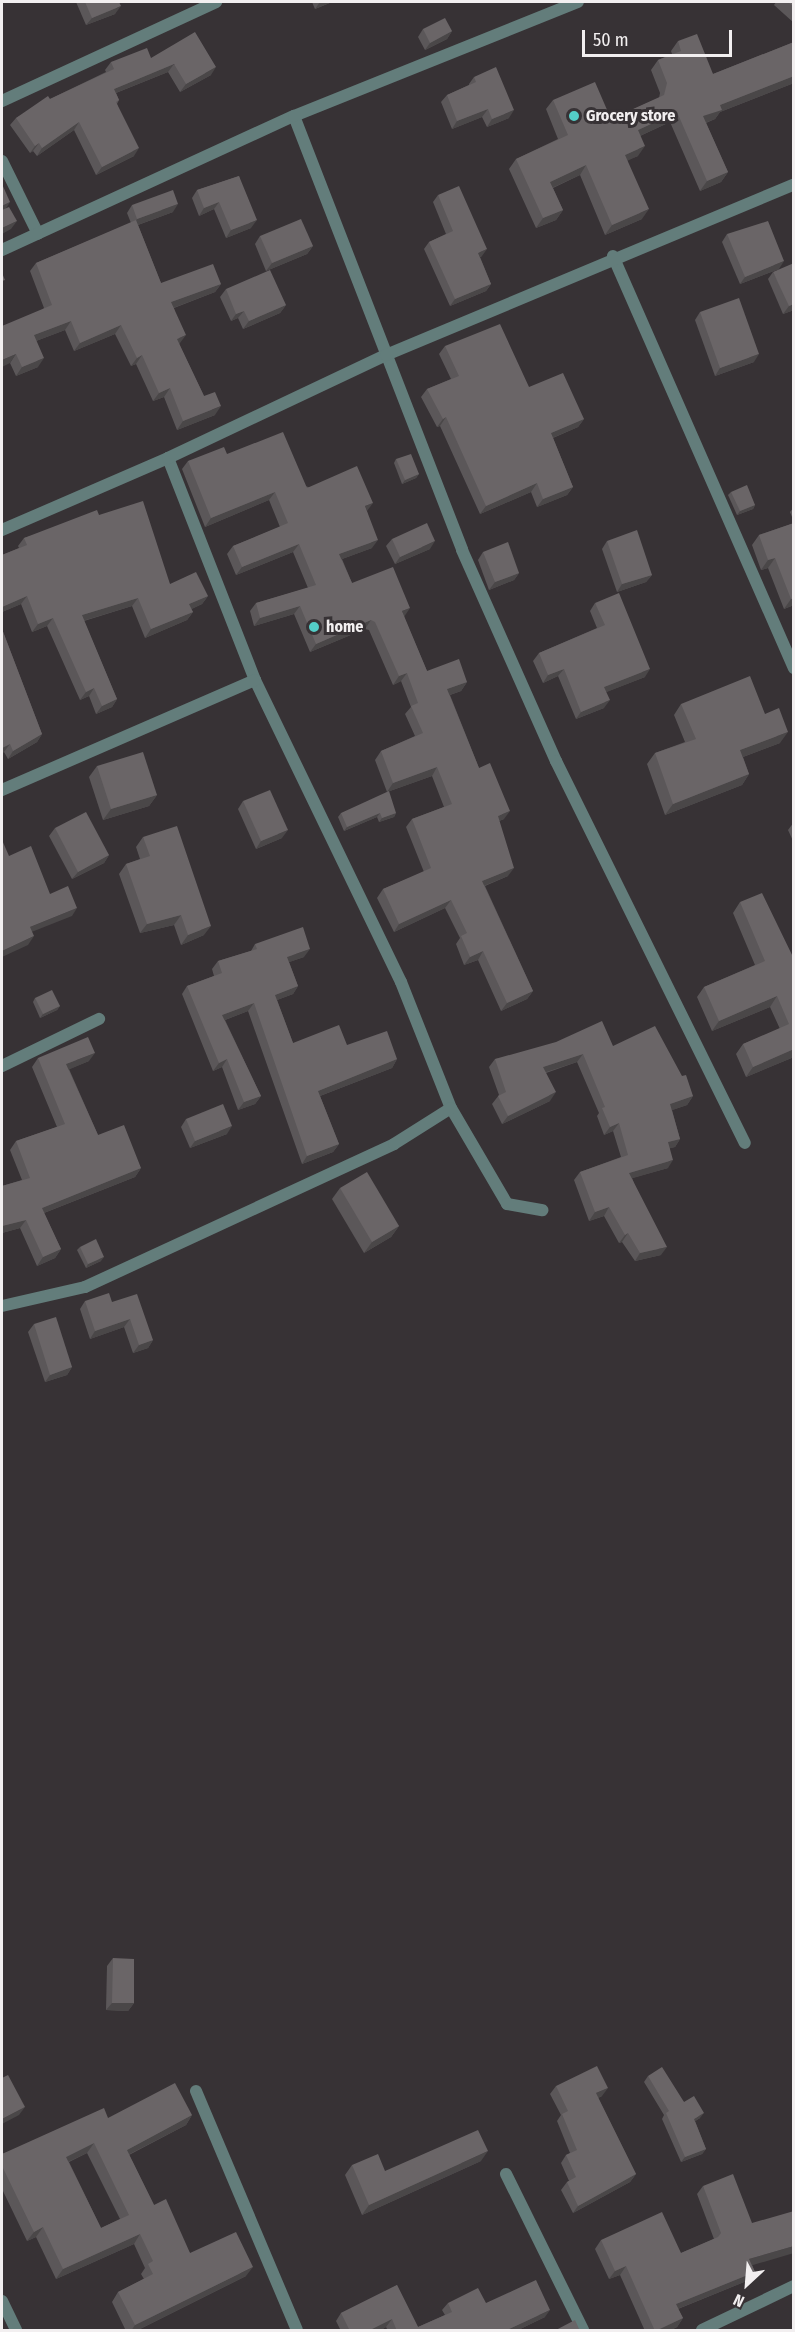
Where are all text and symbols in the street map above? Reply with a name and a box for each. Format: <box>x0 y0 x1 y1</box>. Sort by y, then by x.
scale bar <box>585 18 735 56</box>
text: 50 m <box>593 29 629 51</box>
place label: Grocery store <box>586 106 675 126</box>
marker: Grocery store <box>567 109 581 123</box>
place label: home <box>326 617 363 637</box>
marker: home <box>307 620 321 634</box>
north arrow <box>717 2254 777 2314</box>
text: N <box>730 2290 747 2311</box>

